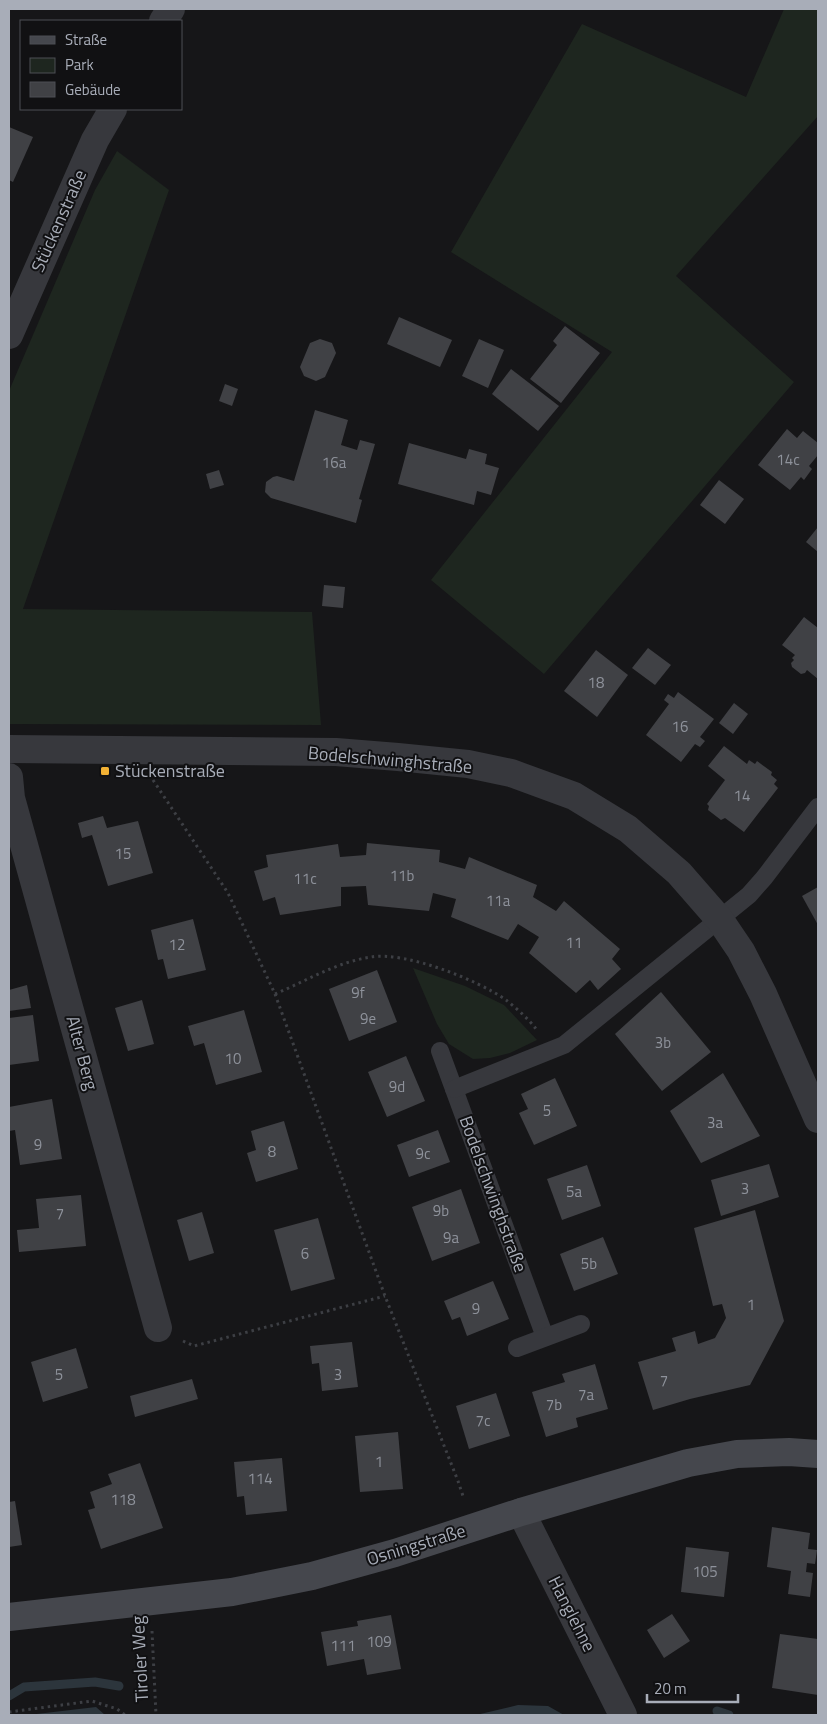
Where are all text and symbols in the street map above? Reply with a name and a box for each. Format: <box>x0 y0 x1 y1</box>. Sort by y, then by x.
legend <box>20 20 182 110</box>
text: Straße <box>65 28 107 51</box>
text: Park <box>65 53 94 76</box>
text: Gebäude <box>65 78 121 101</box>
street label: Stückenstraße <box>24 165 93 276</box>
house number: 14c <box>776 448 800 471</box>
house number: 16a <box>322 451 347 474</box>
house number: 18 <box>588 671 604 694</box>
house number: 16 <box>672 715 688 738</box>
street label: Bodelschwinghstraße <box>307 739 473 780</box>
place label: Stückenstraße <box>115 757 225 784</box>
marker: Stückenstraße <box>99 765 111 777</box>
house number: 14 <box>734 784 750 807</box>
house number: 15 <box>115 842 131 865</box>
house number: 11b <box>390 864 414 887</box>
house number: 11c <box>293 867 317 890</box>
house number: 11a <box>486 889 511 912</box>
house number: 11 <box>566 931 582 954</box>
house number: 12 <box>169 933 185 956</box>
house number: 9f <box>351 981 365 1004</box>
house number: 9e <box>360 1007 376 1030</box>
street label: Alter Berg <box>60 1013 105 1093</box>
house number: 3b <box>655 1031 671 1054</box>
house number: 10 <box>225 1047 241 1070</box>
house number: 9d <box>389 1075 405 1098</box>
house number: 5 <box>543 1099 551 1122</box>
house number: 3a <box>707 1111 723 1134</box>
street label: Bodelschwinghstraße <box>453 1112 534 1276</box>
house number: 9 <box>34 1133 42 1156</box>
house number: 8 <box>268 1140 276 1163</box>
house number: 9c <box>416 1142 430 1165</box>
house number: 3 <box>741 1177 749 1200</box>
house number: 5a <box>566 1180 582 1203</box>
house number: 9b <box>433 1199 449 1222</box>
house number: 7 <box>56 1202 64 1225</box>
house number: 9a <box>443 1226 459 1249</box>
house number: 6 <box>301 1242 309 1265</box>
house number: 5b <box>581 1252 597 1275</box>
house number: 1 <box>747 1293 755 1316</box>
house number: 9 <box>472 1297 480 1320</box>
house number: 5 <box>55 1363 63 1386</box>
house number: 3 <box>334 1363 342 1386</box>
house number: 7 <box>660 1369 668 1392</box>
house number: 7a <box>578 1383 594 1406</box>
house number: 7b <box>546 1393 562 1416</box>
house number: 7c <box>476 1409 490 1432</box>
house number: 1 <box>375 1450 383 1473</box>
house number: 114 <box>247 1467 273 1490</box>
house number: 118 <box>110 1488 136 1511</box>
street label: Osningstraße <box>363 1517 469 1572</box>
house number: 105 <box>692 1560 718 1583</box>
street label: Hanglehne <box>542 1571 603 1656</box>
street label: Tiroler Weg <box>124 1615 155 1703</box>
house number: 109 <box>366 1630 392 1653</box>
house number: 111 <box>330 1634 356 1657</box>
scale bar <box>647 1672 738 1704</box>
text: 20 m <box>654 1677 687 1700</box>

